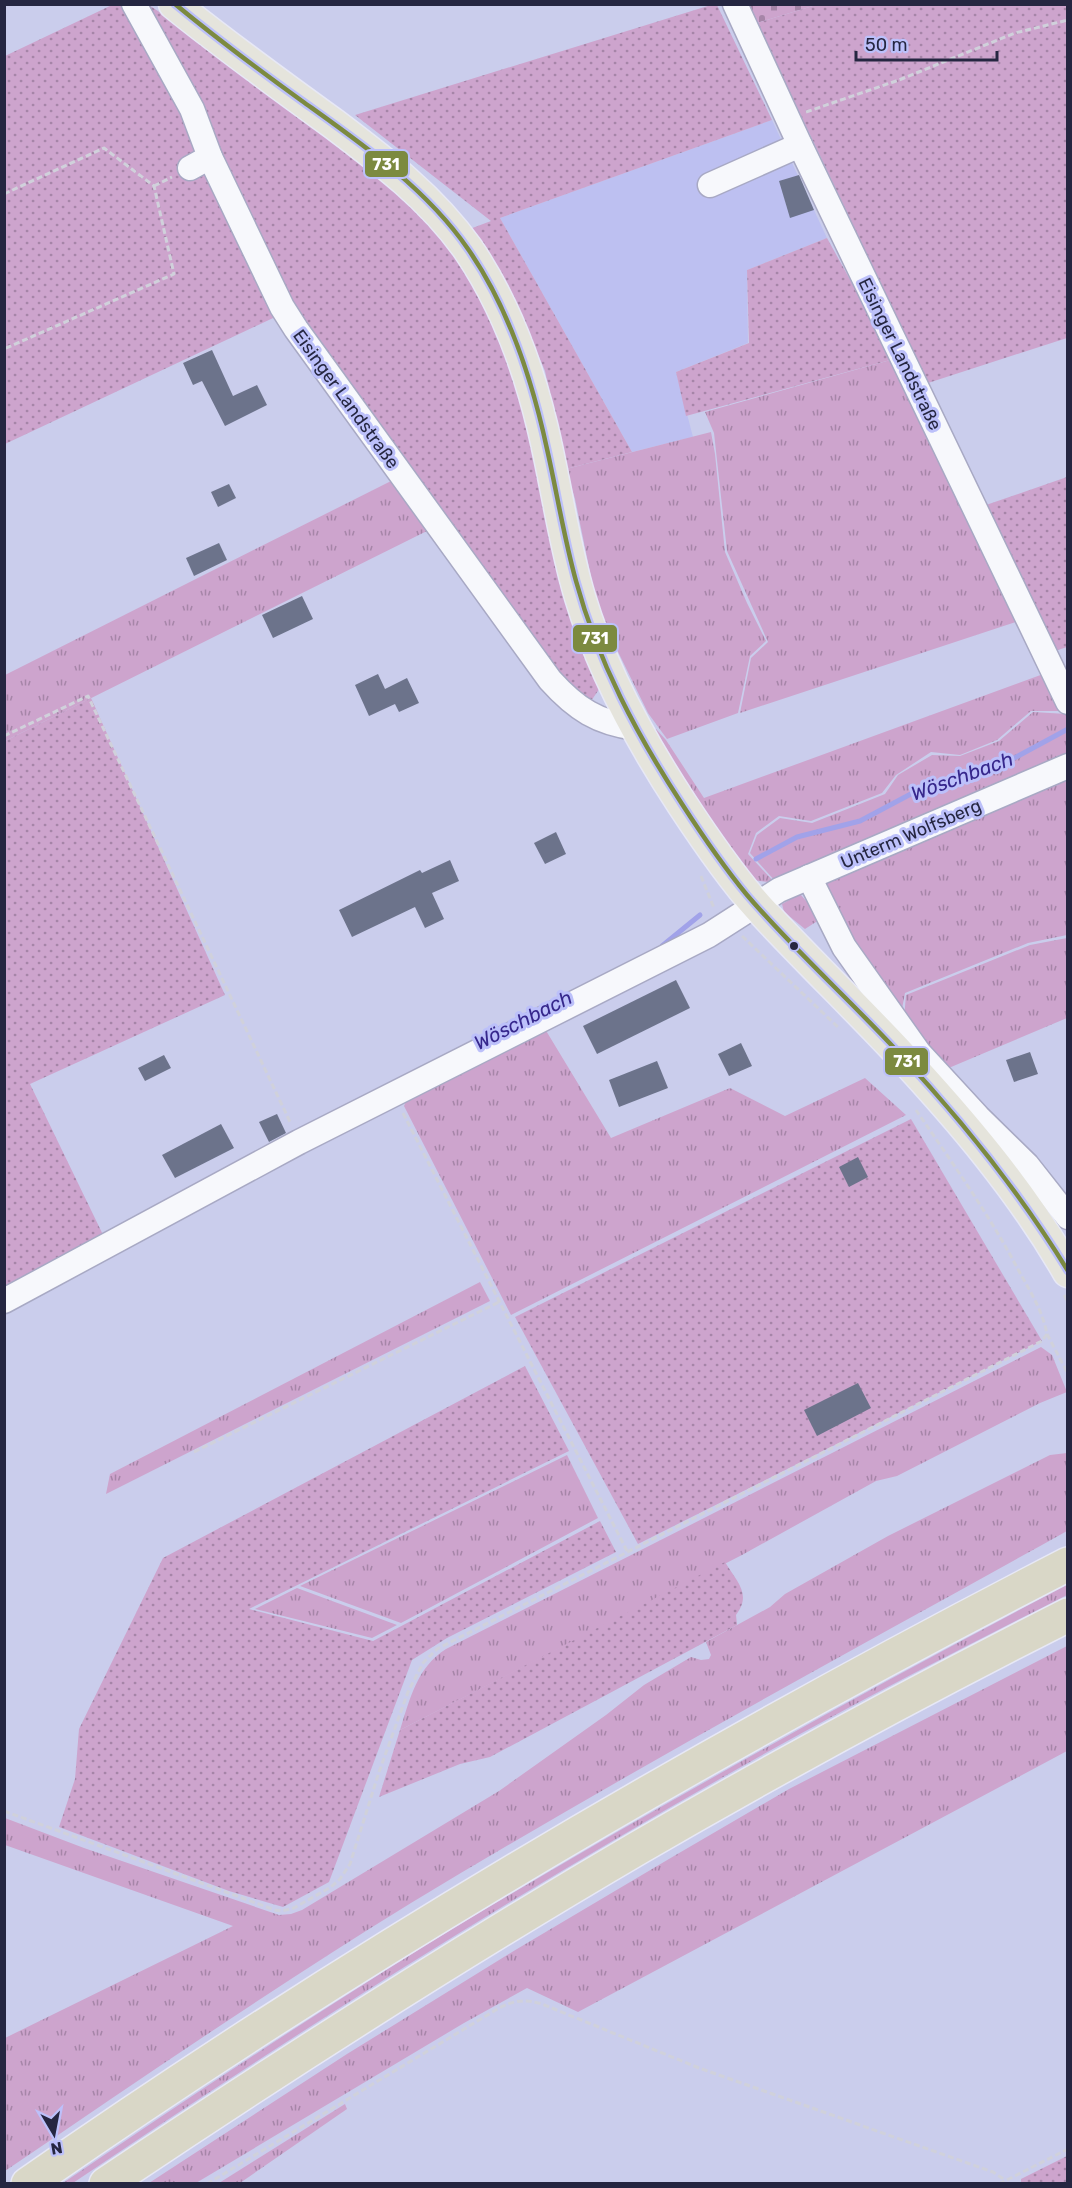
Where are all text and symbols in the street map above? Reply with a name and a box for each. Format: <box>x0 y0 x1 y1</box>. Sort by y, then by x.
scale bar <box>856 24 997 62</box>
text: 50 m <box>865 34 908 56</box>
line badge: 731 <box>364 150 409 178</box>
text: 731 <box>372 155 400 174</box>
street label: Eisinger Landstraße <box>854 274 946 434</box>
street label: Eisinger Landstraße <box>288 325 404 473</box>
line badge: 731 <box>572 624 618 653</box>
text: 731 <box>581 629 609 648</box>
water label: Wöschbach <box>908 746 1016 806</box>
street label: Unterm Wolfsberg <box>837 794 985 874</box>
unlabelled marker <box>788 940 800 952</box>
water label: Wöschbach <box>470 985 576 1055</box>
line badge: 731 <box>884 1047 929 1076</box>
text: 731 <box>893 1052 921 1071</box>
north arrow <box>24 2104 84 2164</box>
text: N <box>49 2138 64 2159</box>

